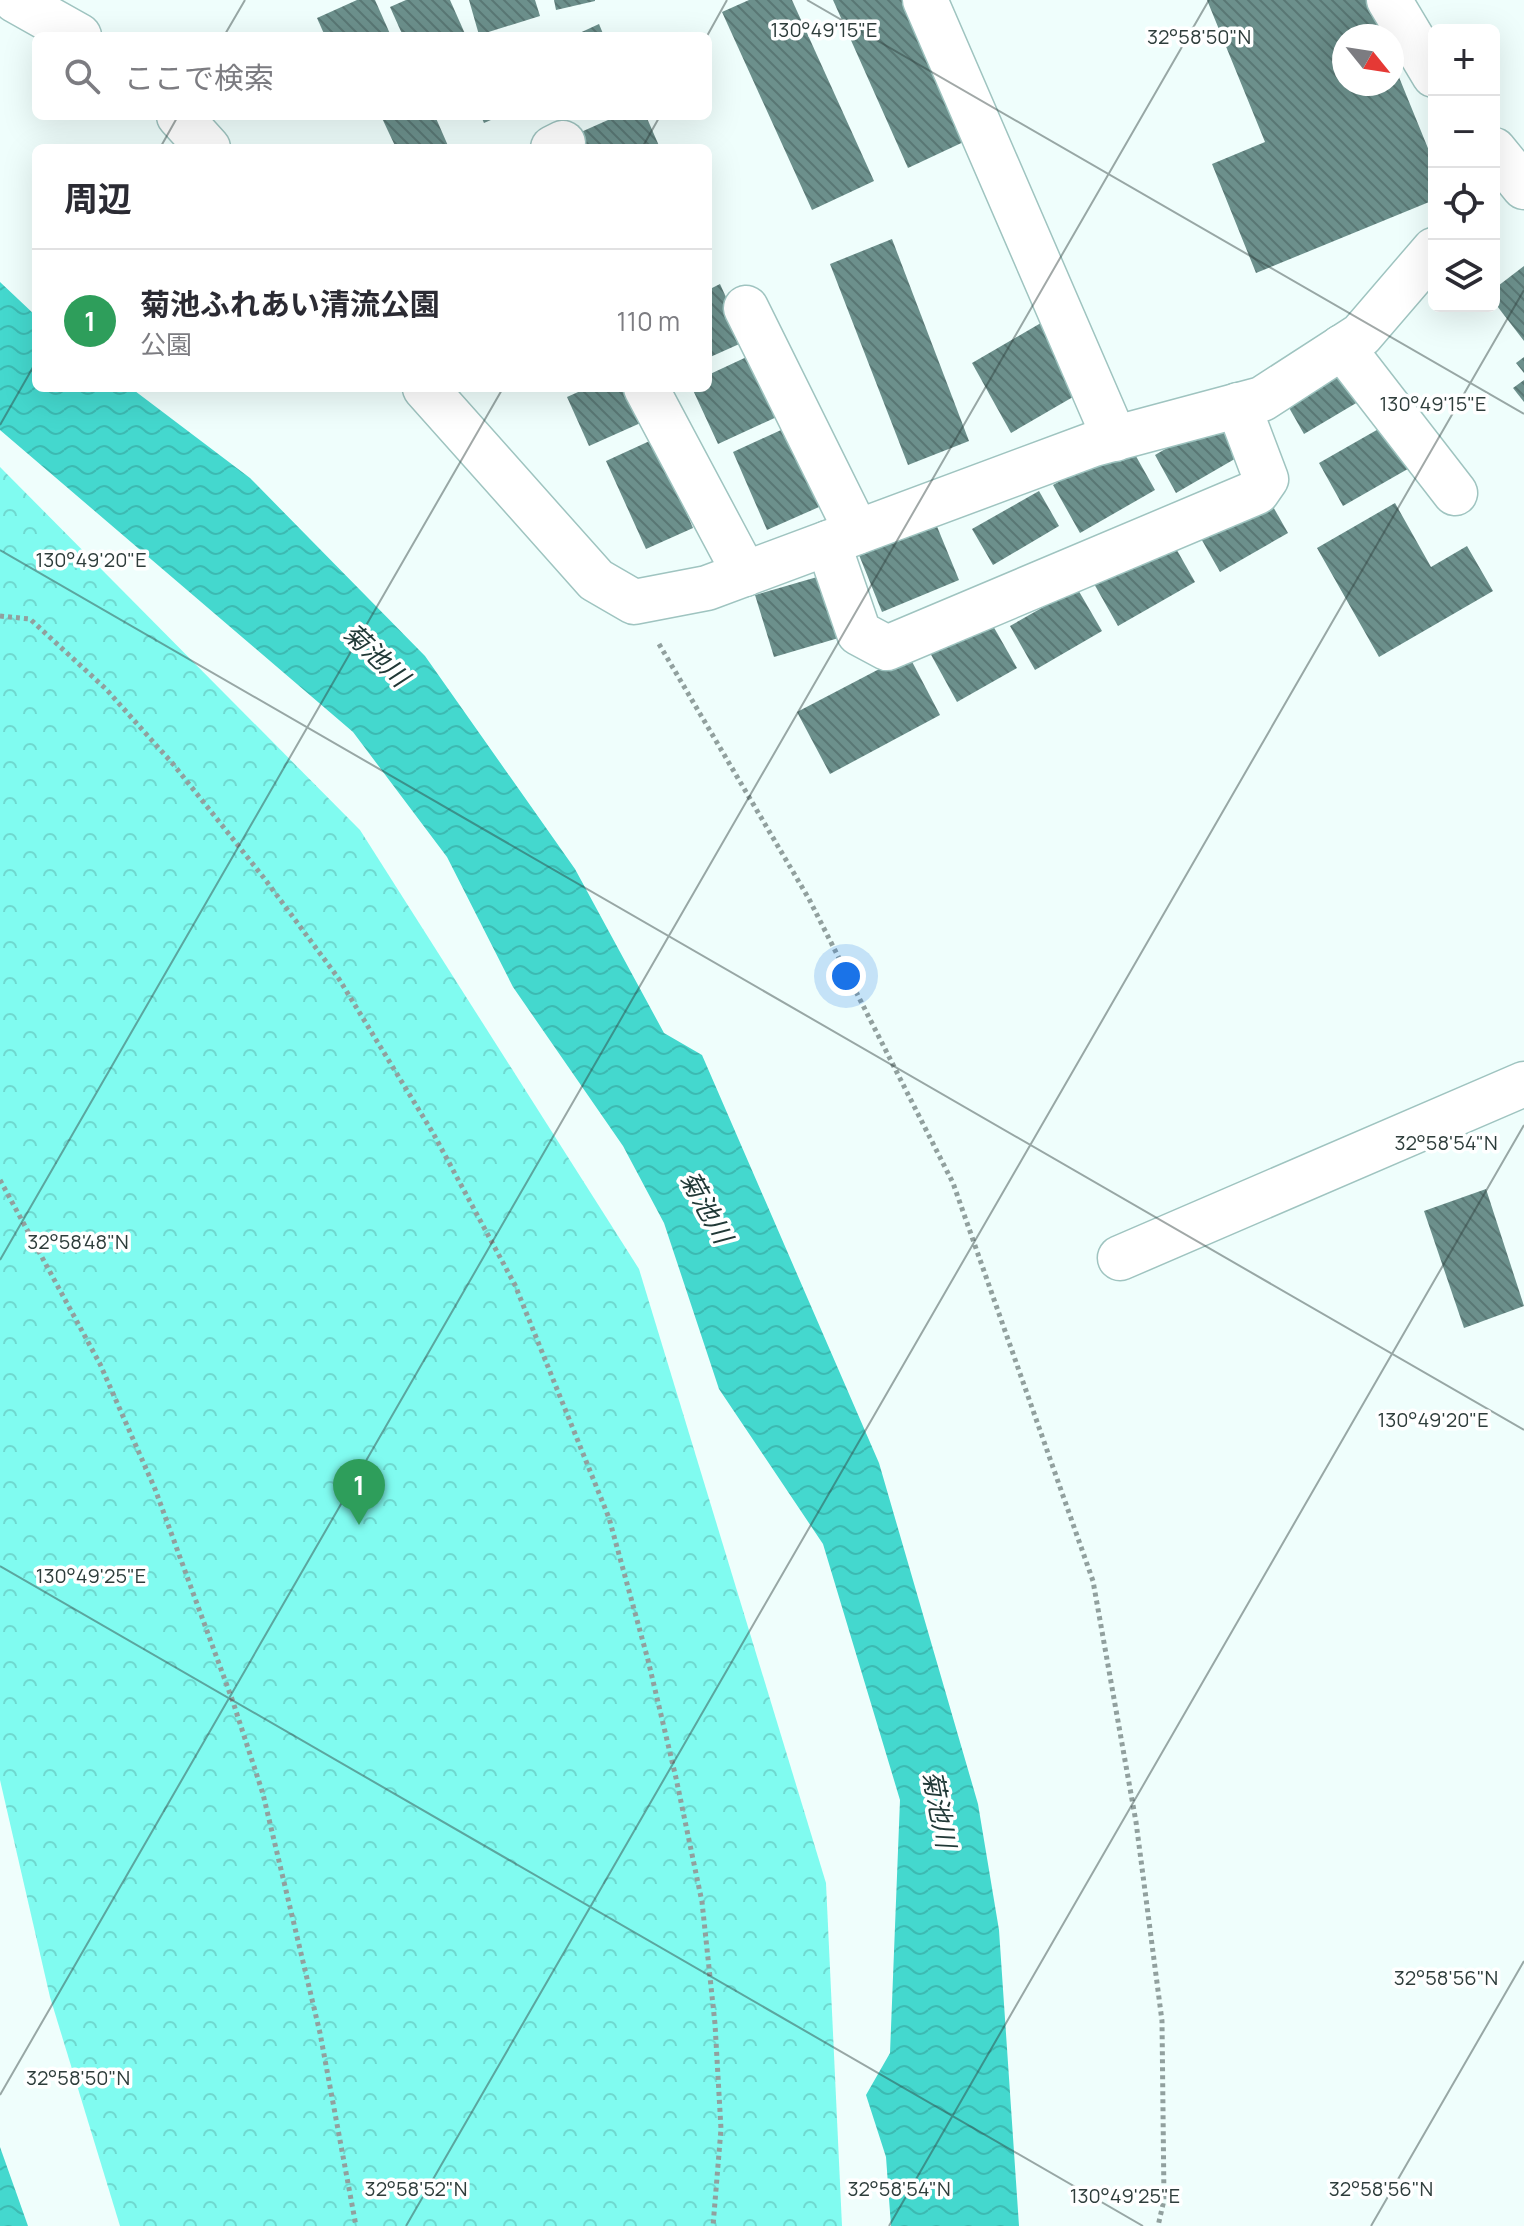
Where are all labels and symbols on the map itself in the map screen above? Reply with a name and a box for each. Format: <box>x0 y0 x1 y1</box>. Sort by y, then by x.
text: 130°49'15"E <box>771 16 877 43</box>
text: 32°58'50"N <box>1147 23 1251 50</box>
north arrow <box>1332 24 1404 96</box>
text: 130°49'15"E <box>1380 390 1486 417</box>
text: 130°49'20"E <box>35 546 147 573</box>
water label: 菊池川 <box>336 615 420 696</box>
your location <box>826 956 866 996</box>
text: 32°58'54"N <box>1394 1129 1498 1156</box>
water label: 菊池川 <box>672 1164 743 1252</box>
text: 32°58'48"N <box>27 1228 129 1255</box>
text: 130°49'20"E <box>1377 1406 1489 1433</box>
pin: 1 <box>333 1459 385 1525</box>
text: 130°49'25"E <box>36 1562 146 1589</box>
water label: 菊池川 <box>915 1767 966 1853</box>
text: 32°58'56"N <box>1394 1964 1498 1991</box>
text: 32°58'50"N <box>26 2064 130 2091</box>
text: 32°58'52"N <box>365 2175 467 2202</box>
text: 32°58'54"N <box>847 2175 951 2202</box>
text: 32°58'56"N <box>1329 2175 1433 2202</box>
text: 130°49'25"E <box>1070 2182 1180 2209</box>

